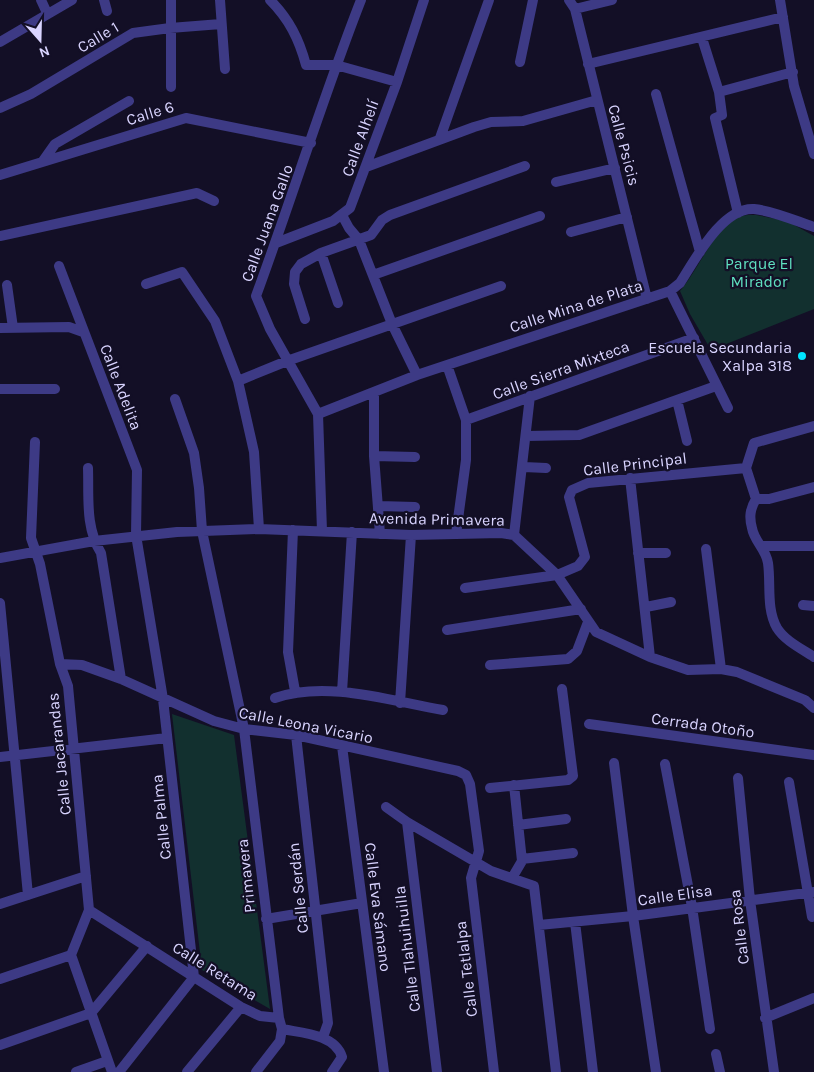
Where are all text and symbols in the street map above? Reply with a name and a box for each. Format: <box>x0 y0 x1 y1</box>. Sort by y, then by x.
north arrow <box>15 15 65 65</box>
street label: Calle 1 <box>74 17 122 57</box>
text: N <box>37 42 52 61</box>
street label: Calle 6 <box>124 97 176 129</box>
street label: Calle Alhelí <box>337 97 383 179</box>
street label: Calle Psicis <box>604 102 644 188</box>
street label: Calle Juana Gallo <box>237 162 297 284</box>
park label: Parque El Mirador <box>725 254 793 291</box>
street label: Calle Mina de Plata <box>507 276 645 336</box>
street label: Calle Sierra Mixteca <box>490 336 632 404</box>
place label: Escuela Secundaria Xalpa 318 <box>648 338 792 375</box>
street label: Calle Adelita <box>96 341 146 433</box>
marker: Escuela Secundaria Xalpa 318 <box>796 350 808 362</box>
street label: Calle Principal <box>582 448 688 480</box>
street label: Avenida Primavera <box>369 508 505 530</box>
street label: Calle Jacarandas <box>43 692 75 816</box>
street label: Calle Leona Vicario <box>237 703 375 747</box>
street label: Cerrada Otoño <box>650 708 756 742</box>
street label: Calle Palma <box>147 773 175 861</box>
street label: Primavera <box>233 838 259 914</box>
street label: Calle Eva Sámano <box>361 841 395 973</box>
street label: Calle Serdán <box>284 842 312 934</box>
street label: Calle Elisa <box>637 880 713 910</box>
street label: Calle Tlahuihuilla <box>390 885 424 1013</box>
street label: Calle Rosa <box>725 888 753 966</box>
street label: Calle Tetlalpa <box>451 920 481 1018</box>
street label: Calle Retama <box>169 937 261 1005</box>

